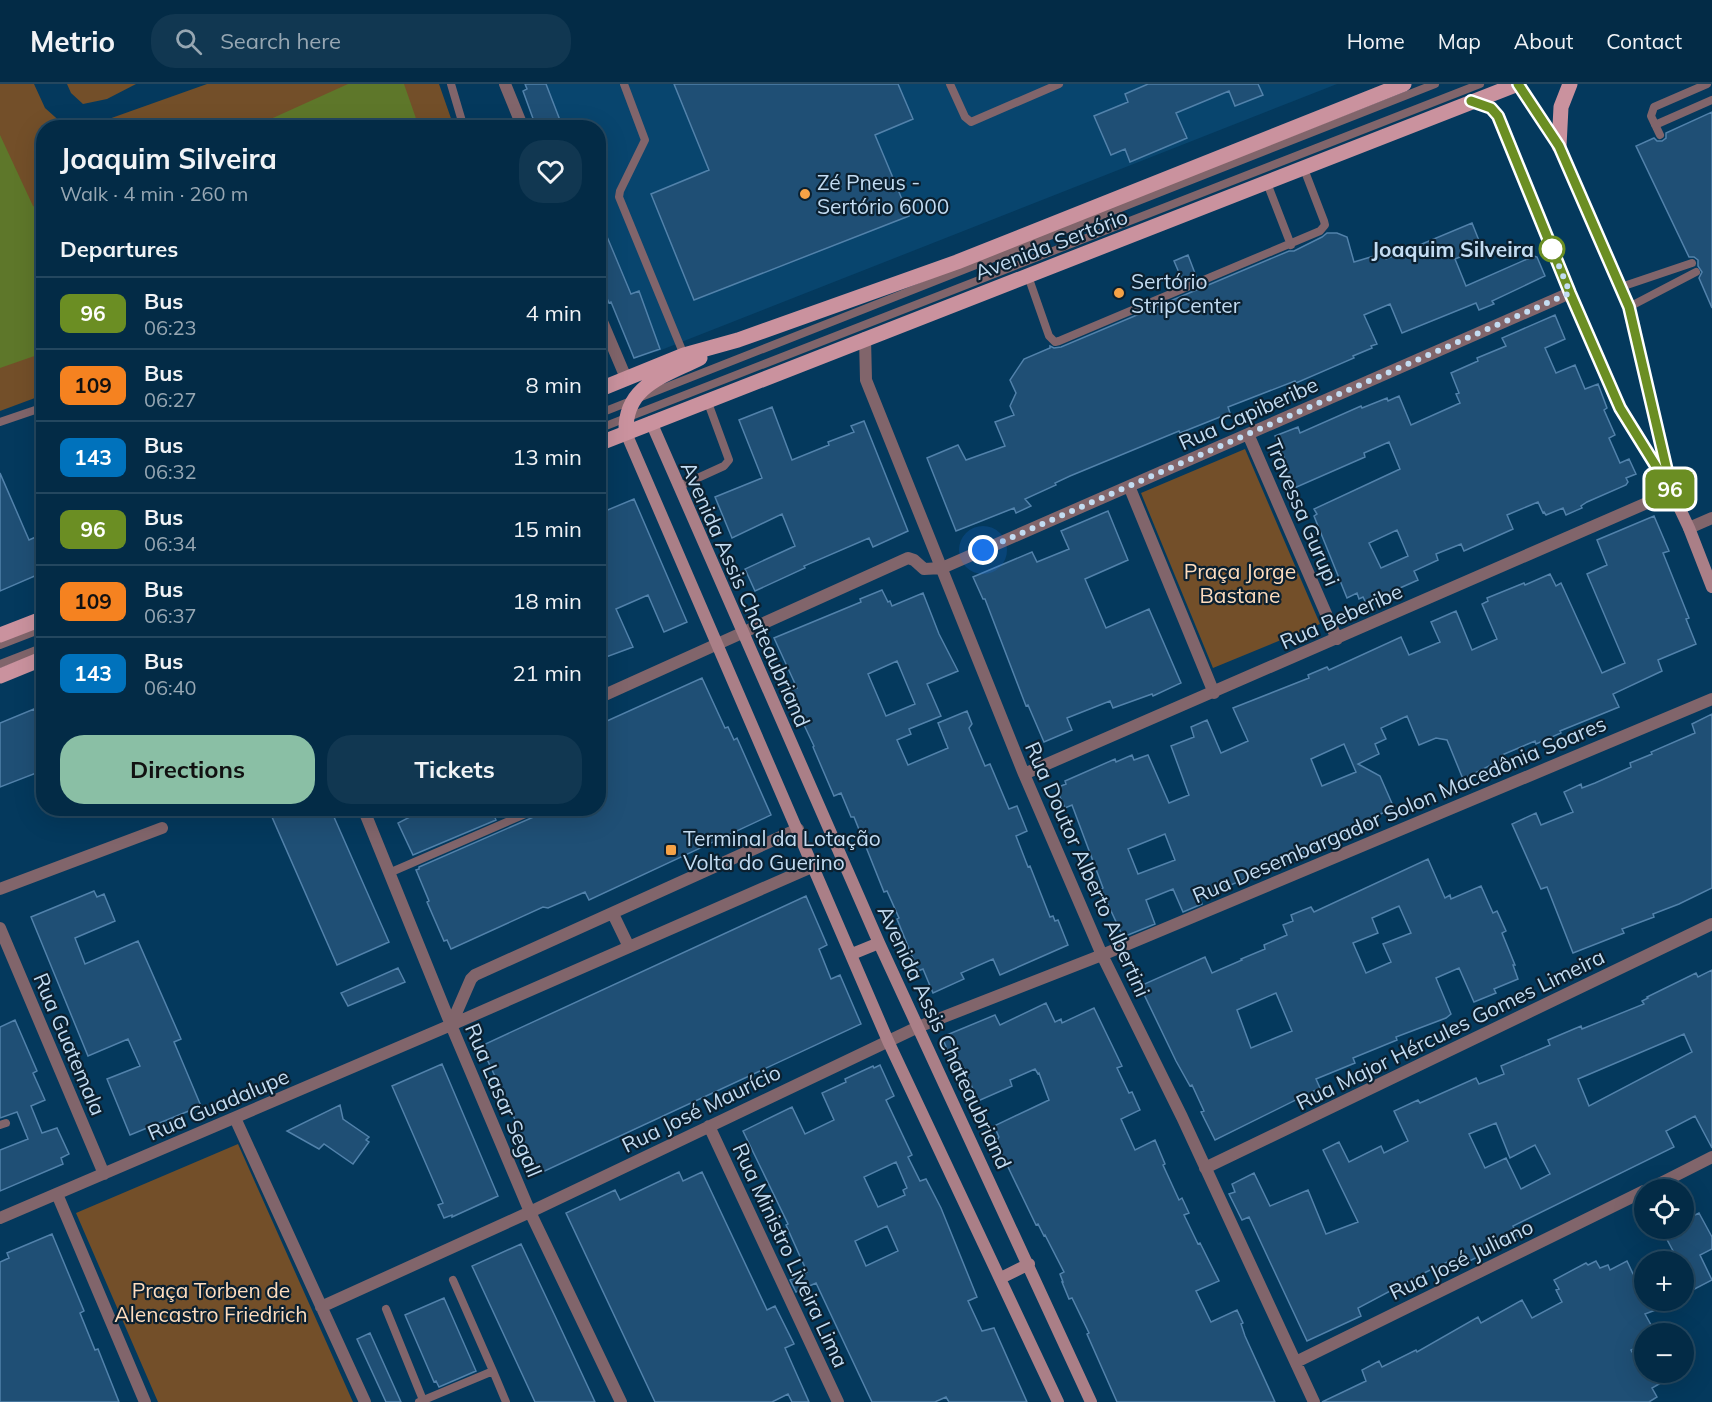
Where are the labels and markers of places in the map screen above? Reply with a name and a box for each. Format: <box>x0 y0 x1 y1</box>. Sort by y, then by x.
place label: Zé Pneus - Sertório 6000 <box>817 169 949 219</box>
marker: Zé Pneus - Sertório 6000 <box>798 187 812 201</box>
place label: Joaquim Silveira <box>1371 236 1534 262</box>
marker: Joaquim Silveira <box>1539 236 1565 262</box>
place label: Sertório StripCenter <box>1131 268 1241 318</box>
marker: Sertório StripCenter <box>1112 286 1126 300</box>
place label: Terminal da Lotação Volta do Guerino <box>683 825 881 875</box>
marker: Terminal da Lotação Volta do Guerino <box>664 843 678 857</box>

